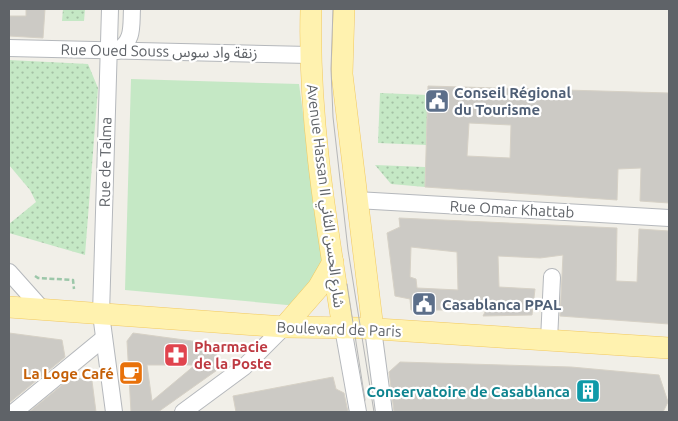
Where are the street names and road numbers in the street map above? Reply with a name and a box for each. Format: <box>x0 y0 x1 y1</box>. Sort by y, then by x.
street label: Rue Oued Souss زنقة واد سوس <box>60 41 258 62</box>
street label: Avenue Hassan II شارع الحسن الثاني <box>300 83 348 310</box>
street label: Rue de Talma <box>96 117 114 207</box>
street label: Rue Omar Khattab <box>449 197 575 221</box>
street label: Boulevard de Paris <box>276 318 402 340</box>

